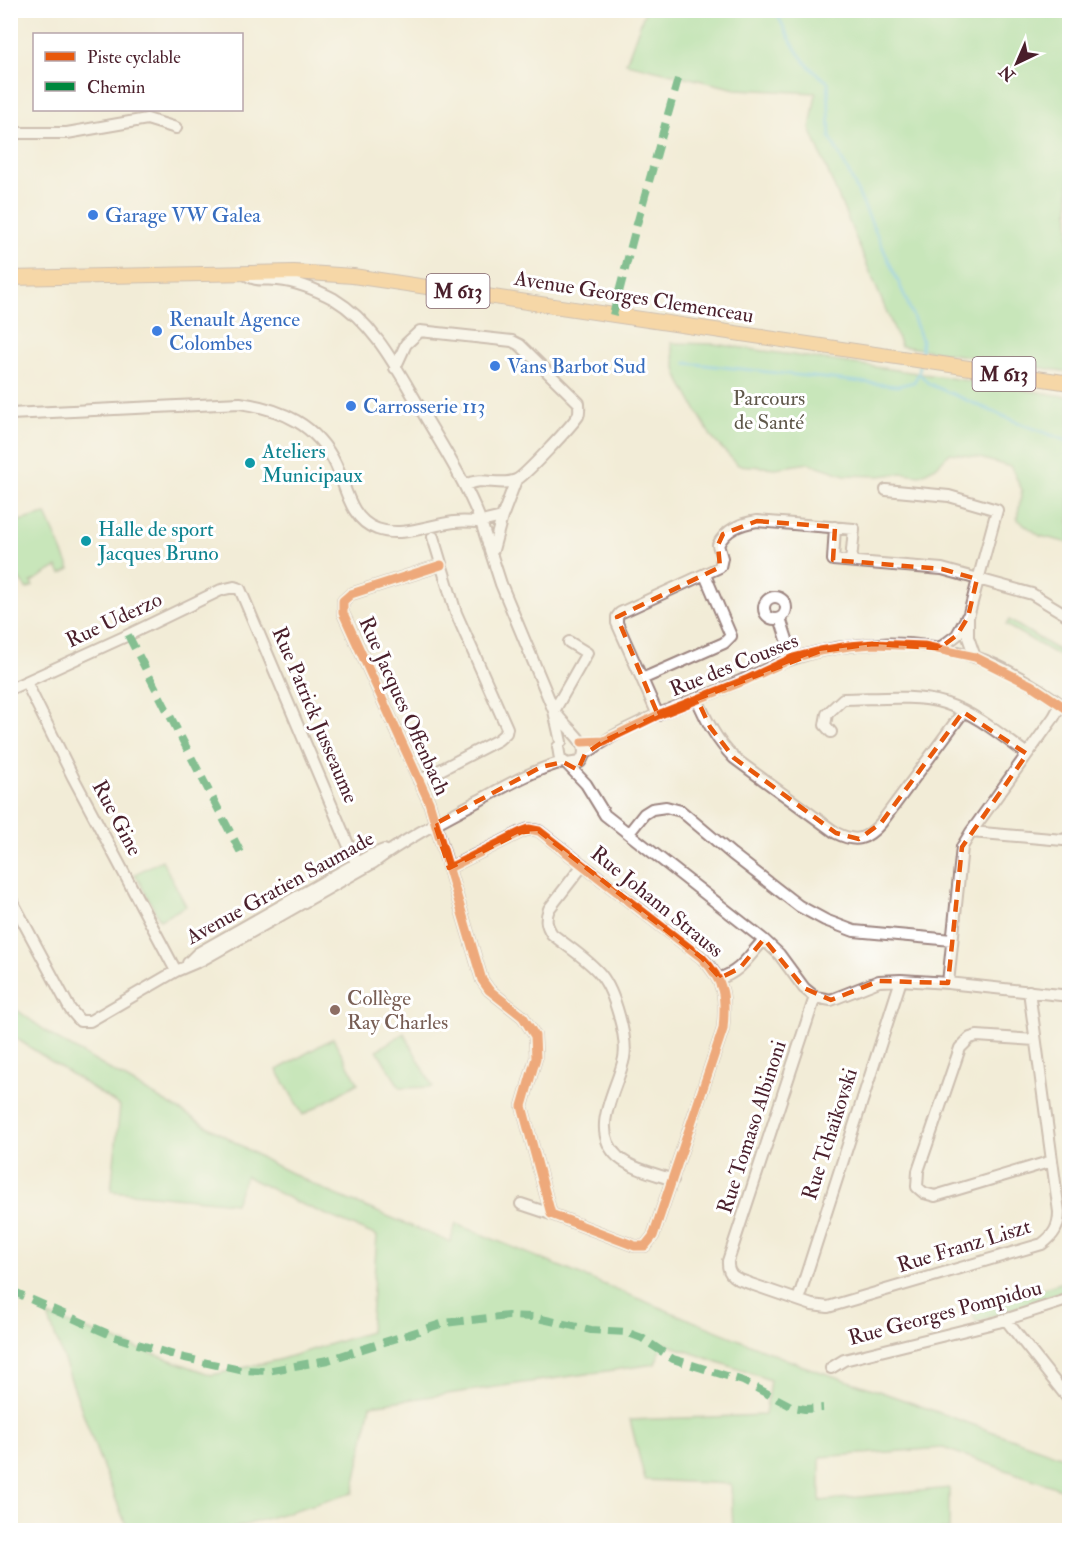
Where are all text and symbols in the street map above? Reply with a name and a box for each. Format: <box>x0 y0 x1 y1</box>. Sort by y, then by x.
legend <box>33 33 243 111</box>
north arrow <box>987 33 1047 93</box>
text: Piste cyclable <box>87 46 181 69</box>
text: N <box>995 60 1020 86</box>
text: Chemin <box>87 76 145 99</box>
place label: Garage VW Galea <box>105 202 261 229</box>
marker: Garage VW Galea <box>86 208 100 222</box>
street label: Avenue Georges Clemenceau <box>511 265 756 329</box>
road number: M 613 <box>426 274 490 308</box>
place label: Renault Agence Colombes <box>169 306 300 357</box>
marker: Renault Agence Colombes <box>150 324 164 338</box>
place label: Vans Barbot Sud <box>507 353 646 380</box>
road number: M 613 <box>972 357 1036 391</box>
marker: Vans Barbot Sud <box>488 359 502 373</box>
park label: Parcours de Santé <box>733 385 805 436</box>
place label: Carrosserie 113 <box>363 393 485 420</box>
marker: Carrosserie 113 <box>344 399 358 413</box>
place label: Ateliers Municipaux <box>261 438 363 489</box>
marker: Ateliers Municipaux <box>243 456 257 470</box>
place label: Halle de sport Jacques Bruno <box>97 516 219 567</box>
marker: Halle de sport Jacques Bruno <box>79 534 93 548</box>
street label: Rue Uderzo <box>62 586 166 654</box>
street label: Rue Jacques Offenbach <box>352 612 456 800</box>
street label: Rue Patrick Jusseaume <box>266 623 364 807</box>
street label: Rue des Cousses <box>666 627 802 703</box>
street label: Rue Gine <box>86 776 148 861</box>
street label: Avenue Gratien Saumade <box>180 825 379 951</box>
street label: Rue Johann Strauss <box>585 840 729 964</box>
place label: Collège Ray Charles <box>347 985 448 1036</box>
marker: Collège Ray Charles <box>328 1003 342 1017</box>
street label: Rue Tomaso Albinoni <box>711 1037 793 1217</box>
street label: Rue Tchaïkovski <box>796 1064 864 1203</box>
street label: Rue Franz Liszt <box>894 1213 1034 1279</box>
street label: Rue Georges Pompidou <box>845 1274 1045 1352</box>

